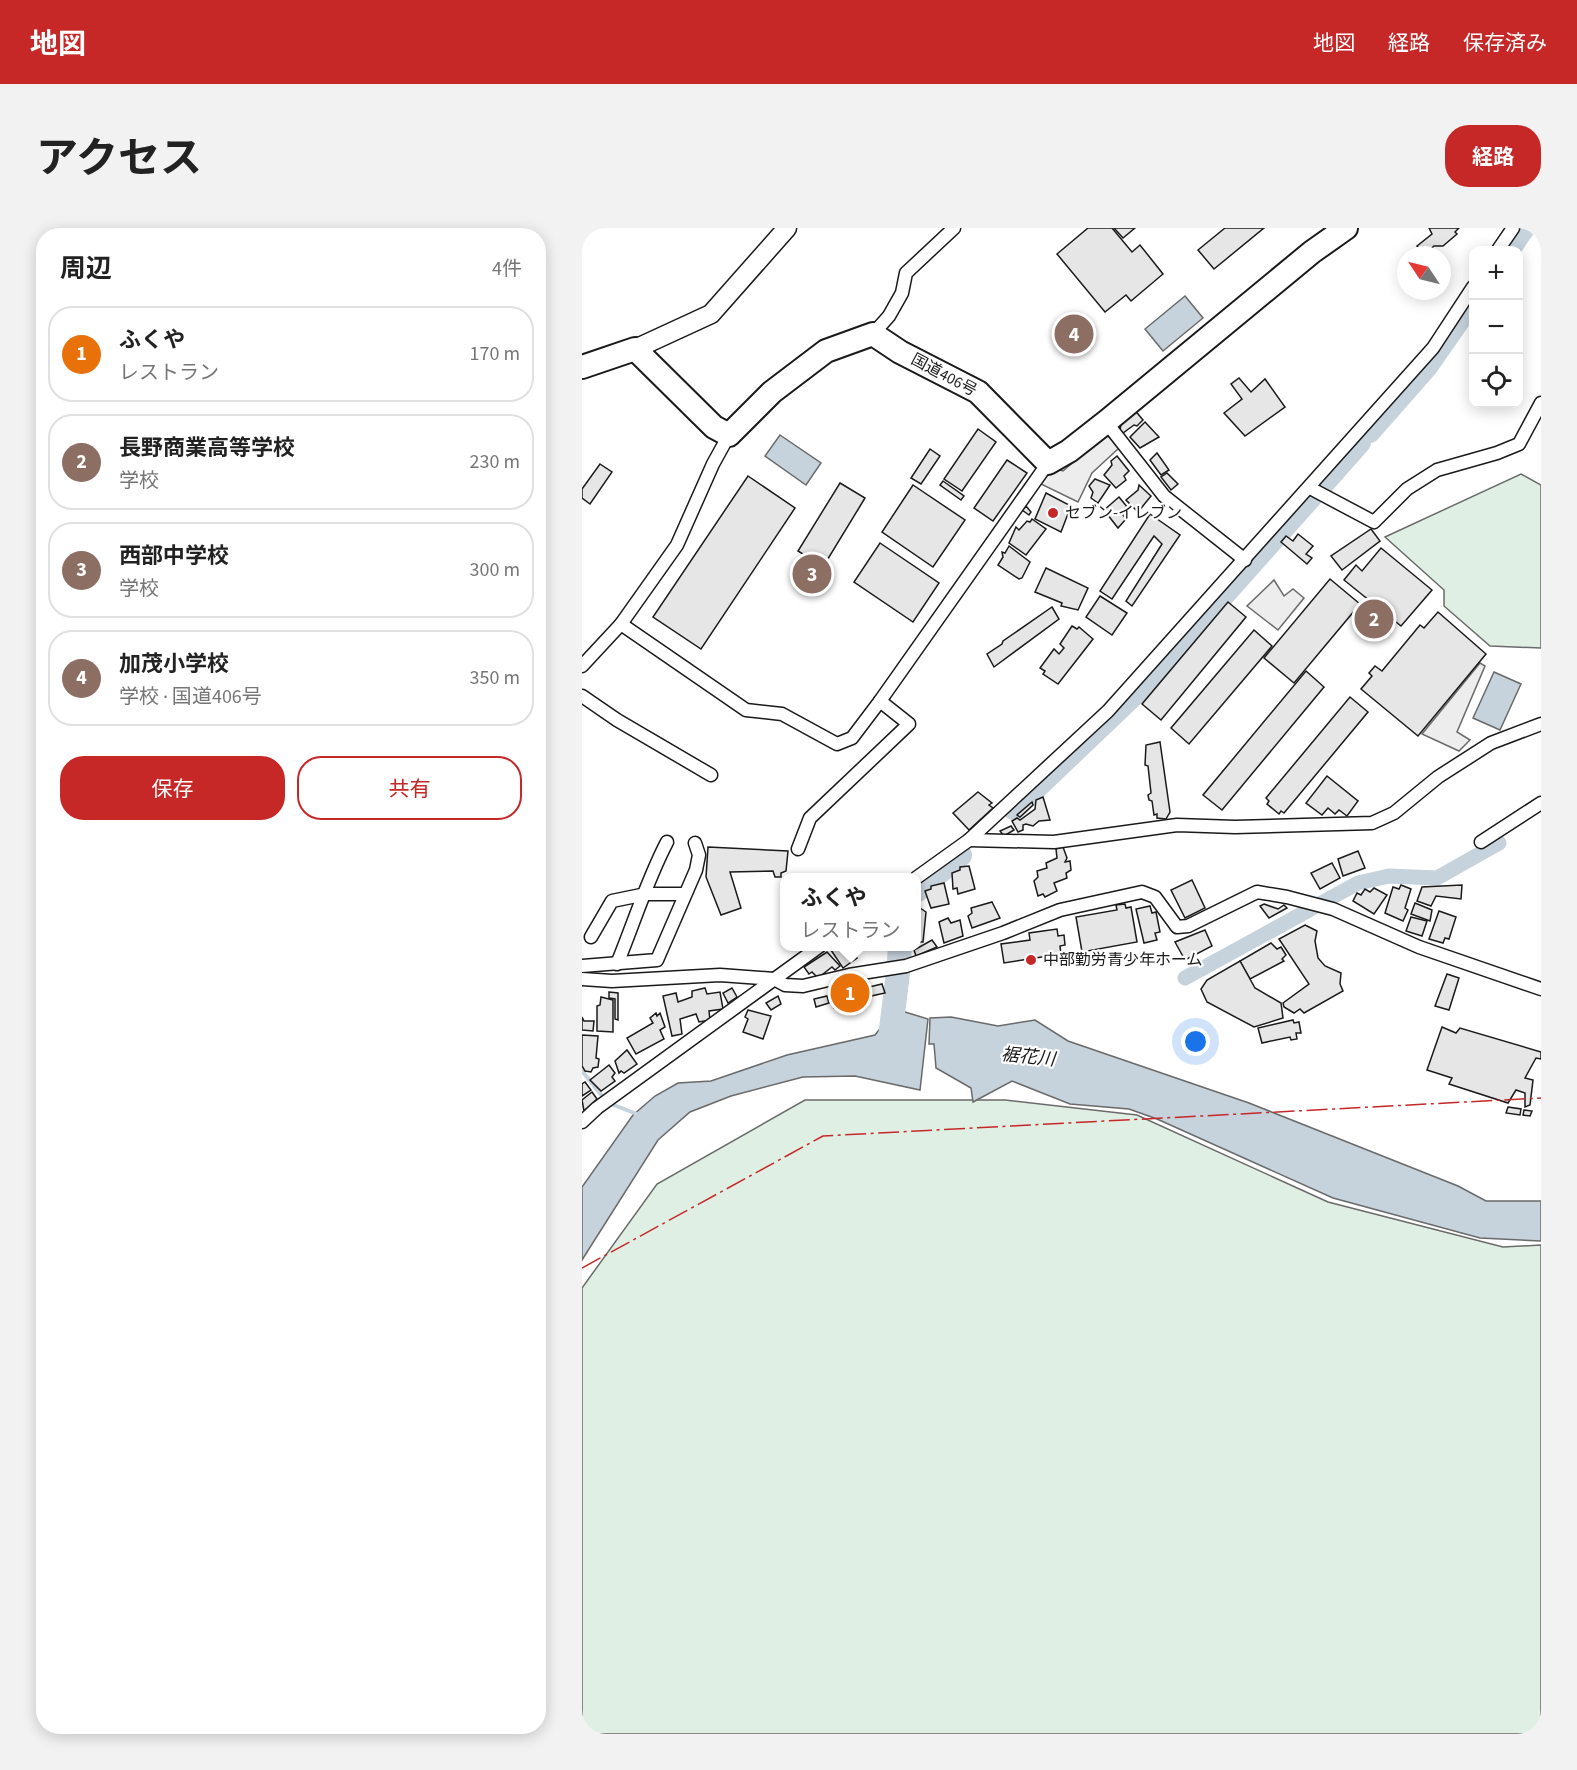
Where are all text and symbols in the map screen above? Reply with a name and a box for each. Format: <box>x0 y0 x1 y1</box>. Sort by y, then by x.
text: 地図 <box>30 24 86 64</box>
text: 地図 <box>1313 28 1355 58</box>
text: 経路 <box>1388 28 1430 58</box>
text: 保存済み <box>1463 28 1547 58</box>
button: 経路 <box>1445 125 1541 187</box>
text: アクセス <box>36 129 202 189</box>
north arrow <box>1397 246 1451 300</box>
map controls <box>1469 246 1523 408</box>
button: + <box>1469 246 1523 300</box>
text: 周辺 <box>60 250 112 287</box>
text: 4件 <box>492 255 522 283</box>
button: − <box>1469 300 1523 354</box>
pin: 4 <box>1054 312 1094 356</box>
text: ふくや <box>119 324 185 356</box>
text: 1 <box>76 340 87 368</box>
text: 170 m <box>470 340 520 368</box>
street label: 国道406号 <box>907 348 981 402</box>
button: locate <box>1469 354 1523 408</box>
text: レストラン <box>119 359 219 387</box>
text: 長野商業高等学校 <box>119 432 295 464</box>
text: 2 <box>76 448 87 476</box>
text: 230 m <box>470 448 520 476</box>
text: 学校 <box>119 467 159 495</box>
place label: セブン-イレブン <box>1065 502 1182 524</box>
marker: セブン-イレブン <box>1046 506 1060 520</box>
text: 西部中学校 <box>119 540 229 572</box>
pin: 3 <box>792 552 832 596</box>
text: 3 <box>76 556 87 584</box>
text: 300 m <box>470 556 520 584</box>
text: 学校 <box>119 575 159 603</box>
pin: 2 <box>1354 596 1394 642</box>
text: 加茂小学校 <box>119 648 229 680</box>
text: 4 <box>76 664 87 692</box>
text: 350 m <box>470 664 520 692</box>
text: 学校 · 国道406号 <box>119 683 262 711</box>
button: 保存 <box>60 756 285 820</box>
button: 共有 <box>297 756 522 820</box>
popup <box>780 873 921 951</box>
text: ふくや <box>801 882 867 914</box>
text: レストラン <box>801 917 901 945</box>
place label: 中部勤労青少年ホーム <box>1043 949 1203 971</box>
marker: 中部勤労青少年ホーム <box>1024 953 1038 967</box>
pin: 1 <box>830 970 870 1016</box>
your location <box>1181 1027 1210 1056</box>
water label: 裾花川 <box>1000 1042 1058 1072</box>

